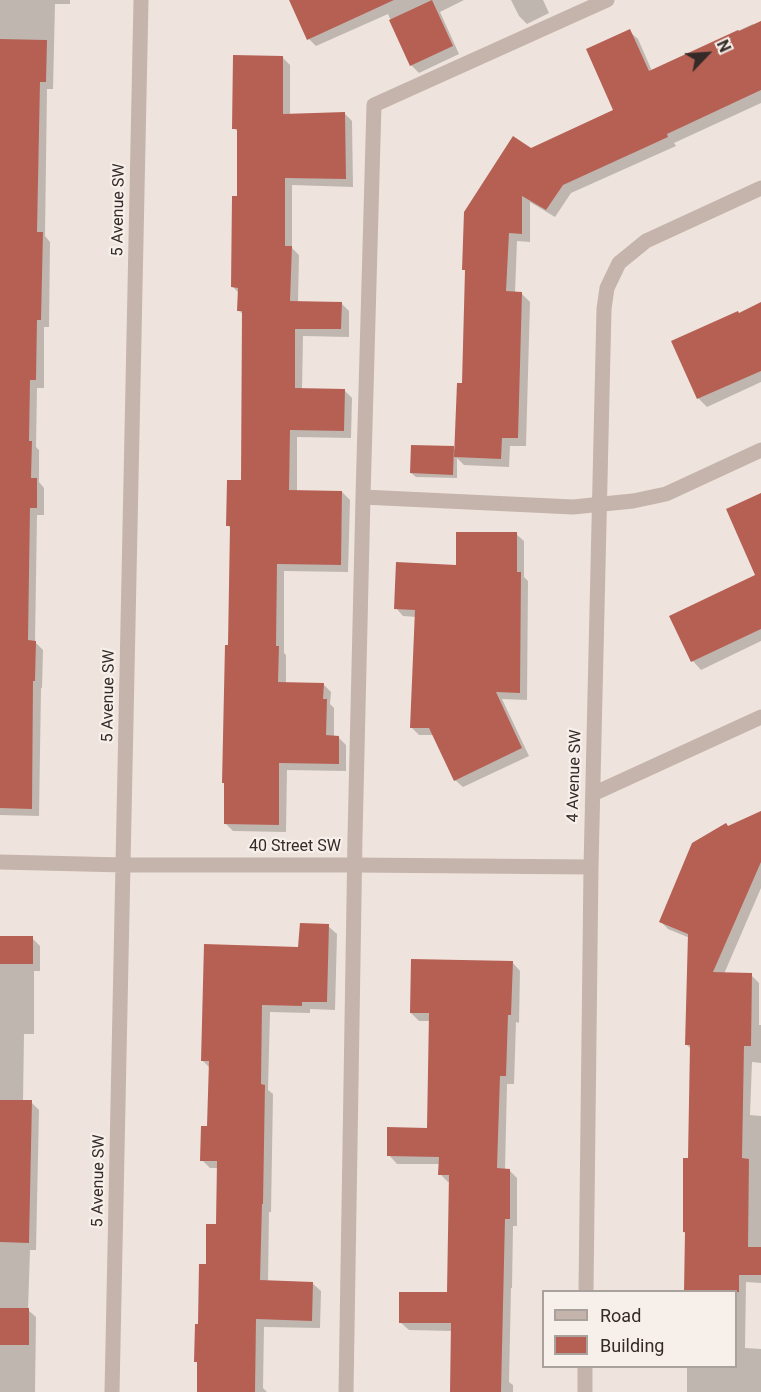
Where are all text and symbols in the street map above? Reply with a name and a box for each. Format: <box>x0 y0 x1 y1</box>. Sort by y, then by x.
north arrow <box>677 24 737 84</box>
text: N <box>713 37 735 55</box>
street label: 5 Avenue SW <box>109 163 129 257</box>
street label: 5 Avenue SW <box>99 649 119 743</box>
street label: 4 Avenue SW <box>564 729 586 823</box>
street label: 40 Street SW <box>249 837 341 857</box>
street label: 5 Avenue SW <box>89 1134 109 1228</box>
legend <box>542 1290 737 1368</box>
text: Road <box>600 1305 641 1326</box>
text: Building <box>600 1335 664 1356</box>

